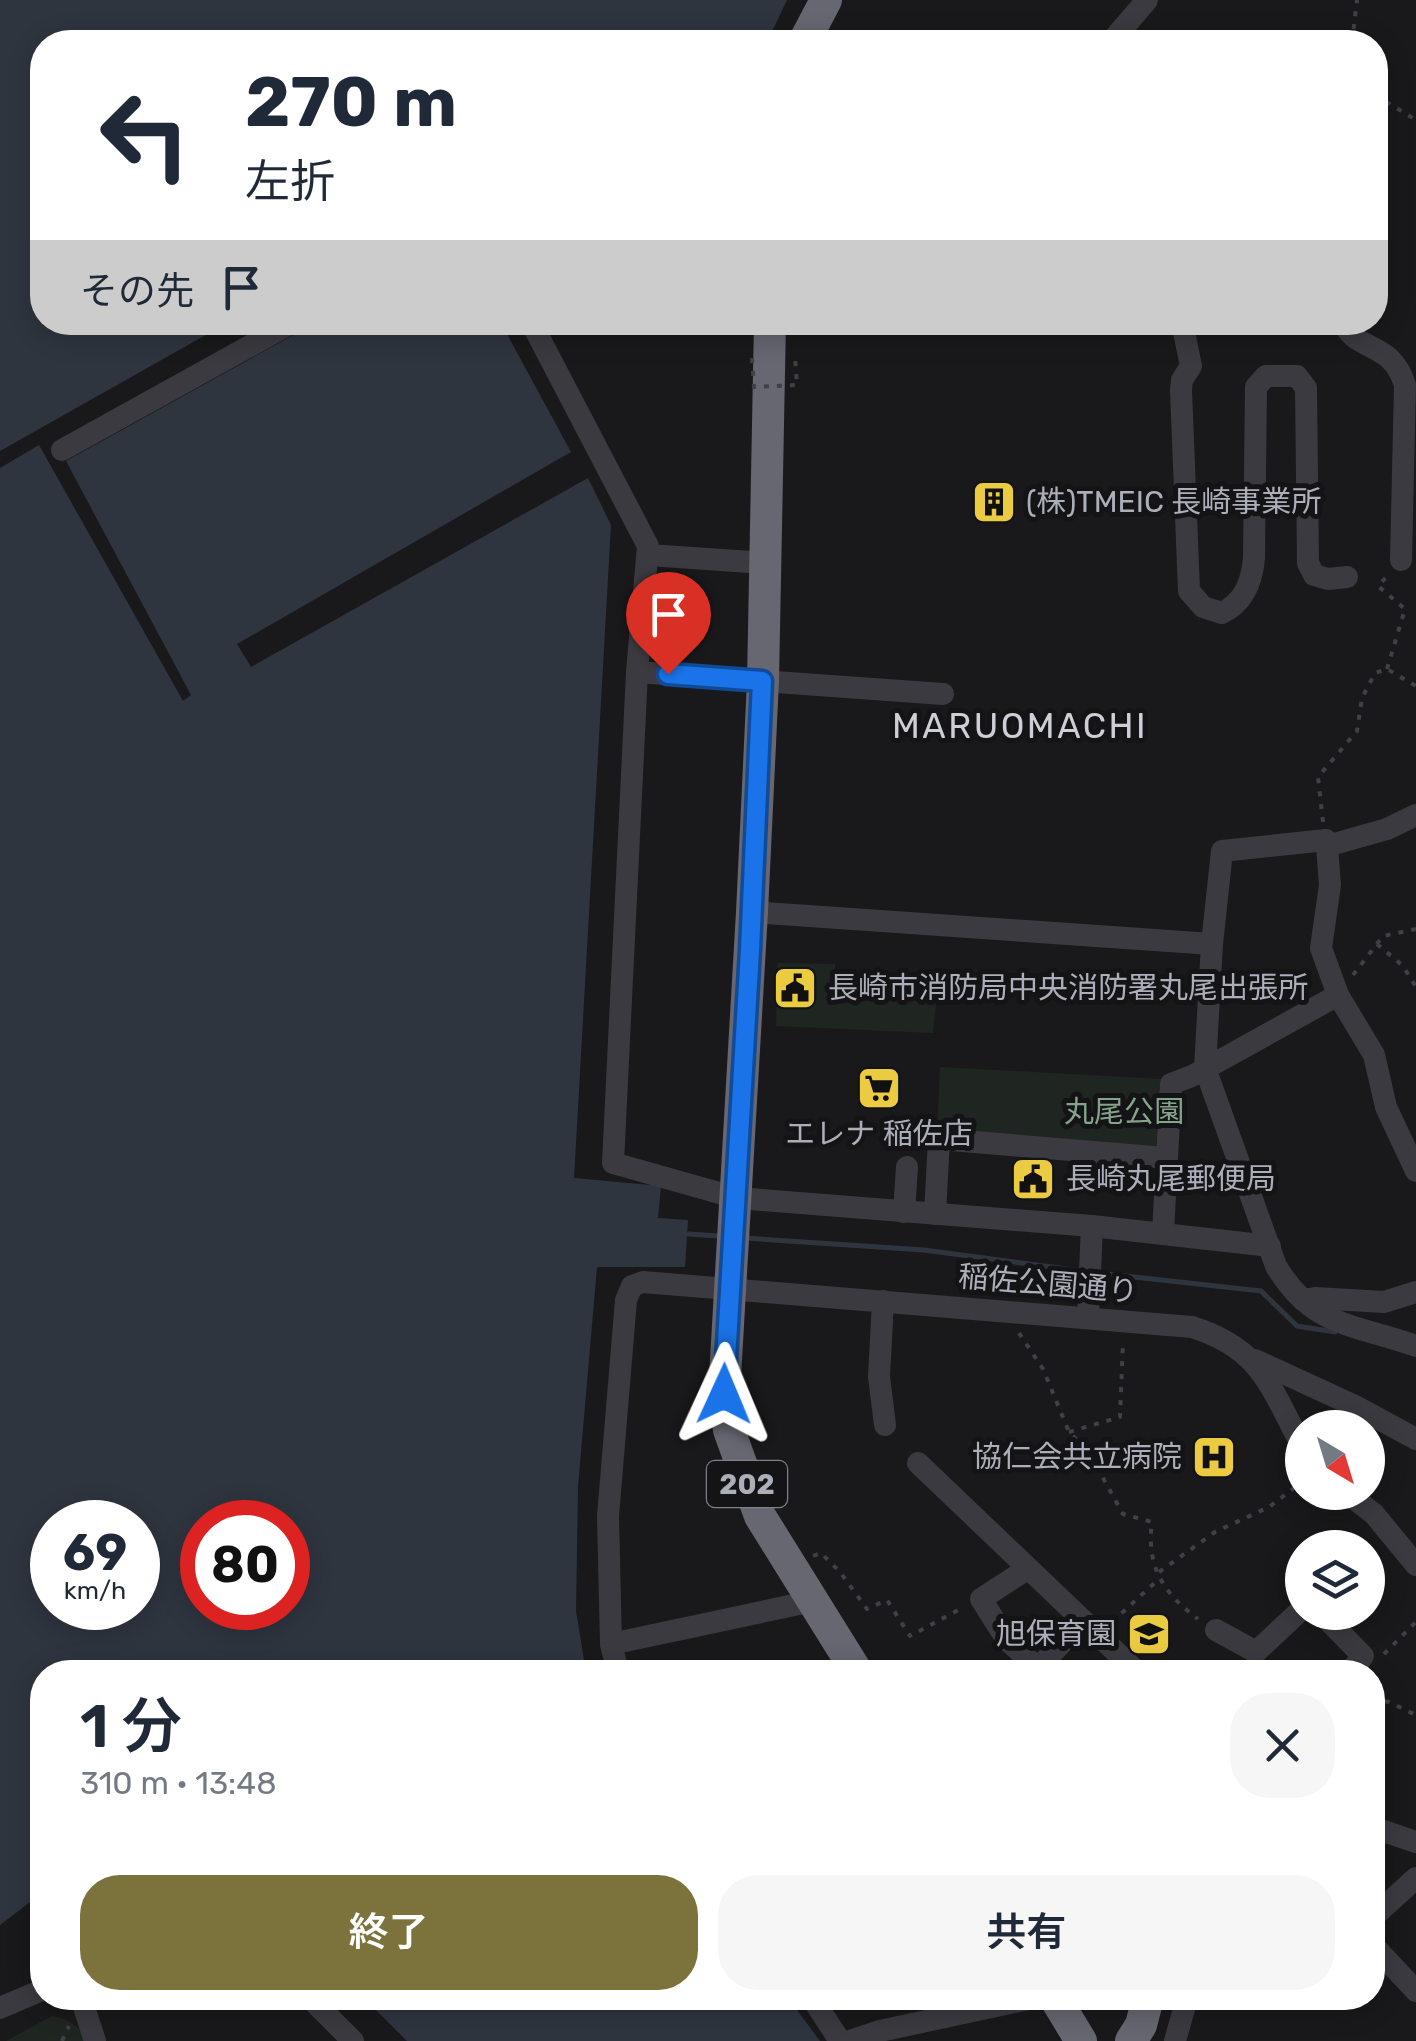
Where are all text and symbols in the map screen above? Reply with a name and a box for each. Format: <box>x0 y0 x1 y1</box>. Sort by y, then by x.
text: 270 m <box>245 61 457 144</box>
icon: left <box>80 70 210 200</box>
text: 左折 <box>245 155 335 208</box>
icon: arrive <box>214 260 269 315</box>
text: その先 <box>80 268 194 314</box>
building icon: (株)TMEIC 長崎事業所 <box>971 479 1017 525</box>
place label: (株)TMEIC 長崎事業所 <box>1026 484 1321 520</box>
pin <box>626 572 711 675</box>
icon: arrive <box>641 587 696 642</box>
district label: MARUOMACHI <box>892 705 1148 747</box>
public building icon: 長崎市消防局中央消防署丸尾出張所 <box>772 965 818 1011</box>
place label: 長崎市消防局中央消防署丸尾出張所 <box>828 970 1308 1006</box>
supermarket icon: エレナ 稲佐店 <box>856 1065 902 1111</box>
park label: 丸尾公園 <box>1064 1094 1184 1130</box>
place label: エレナ 稲佐店 <box>785 1116 973 1152</box>
public building icon: 長崎丸尾郵便局 <box>1010 1156 1056 1202</box>
place label: 長崎丸尾郵便局 <box>1066 1161 1276 1197</box>
street label: 稲佐公園通り <box>957 1258 1139 1310</box>
position arrow <box>672 1342 776 1446</box>
north arrow <box>1285 1410 1385 1510</box>
map controls <box>1285 1410 1385 1630</box>
hospital icon: 協仁会共立病院 <box>1191 1434 1237 1480</box>
place label: 協仁会共立病院 <box>972 1439 1182 1475</box>
road number: 202 <box>707 1461 787 1507</box>
speed limit sign: 80 <box>180 1500 310 1630</box>
text: 69 <box>63 1523 127 1583</box>
button: layers <box>1285 1530 1385 1630</box>
text: km/h <box>64 1576 126 1605</box>
school or university icon: 旭保育園 <box>1126 1611 1172 1657</box>
place label: 旭保育園 <box>996 1616 1116 1652</box>
text: 1 分 <box>80 1691 182 1762</box>
button: close <box>1230 1693 1335 1798</box>
text: 310 m · 13:48 <box>80 1764 277 1802</box>
button: 終了 <box>80 1875 698 1990</box>
button: 共有 <box>718 1875 1335 1990</box>

